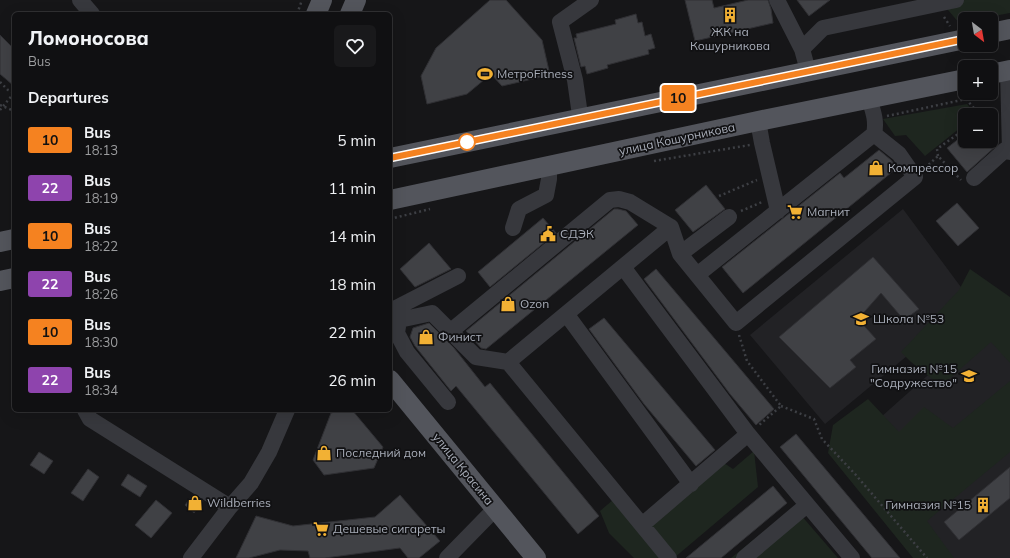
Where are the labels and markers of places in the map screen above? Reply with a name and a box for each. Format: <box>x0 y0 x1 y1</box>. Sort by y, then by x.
building icon: ЖК на Кошурникова <box>721 6 739 24</box>
place label: ЖК на Кошурникова <box>690 24 770 53</box>
sports icon: МетроFitness <box>476 65 494 83</box>
place label: МетроFitness <box>497 66 573 81</box>
unlabelled marker <box>458 133 476 151</box>
shop icon: Компрессор <box>867 159 885 177</box>
place label: Компрессор <box>888 160 958 175</box>
supermarket icon: Магнит <box>786 203 804 221</box>
place label: Магнит <box>807 204 850 219</box>
public building icon: СДЭК <box>539 225 557 243</box>
place label: СДЭК <box>560 226 594 241</box>
shop icon: Ozon <box>499 295 517 313</box>
place label: Ozon <box>520 296 549 311</box>
school or university icon: Школа №53 <box>852 310 870 328</box>
place label: Школа №53 <box>873 311 944 326</box>
shop icon: Финист <box>417 328 435 346</box>
place label: Финист <box>438 329 482 344</box>
place label: Гимназия №15 "Содружество" <box>870 361 957 390</box>
school or university icon: Гимназия №15 "Содружество" <box>960 367 978 385</box>
shop icon: Последний дом <box>315 444 333 462</box>
place label: Последний дом <box>336 445 426 460</box>
shop icon: Wildberries <box>186 494 204 512</box>
place label: Wildberries <box>207 495 271 510</box>
building icon: Гимназия №15 <box>974 496 992 514</box>
place label: Гимназия №15 <box>885 497 971 512</box>
supermarket icon: Дешевые сигареты <box>312 520 330 538</box>
place label: Дешевые сигареты <box>333 521 445 536</box>

